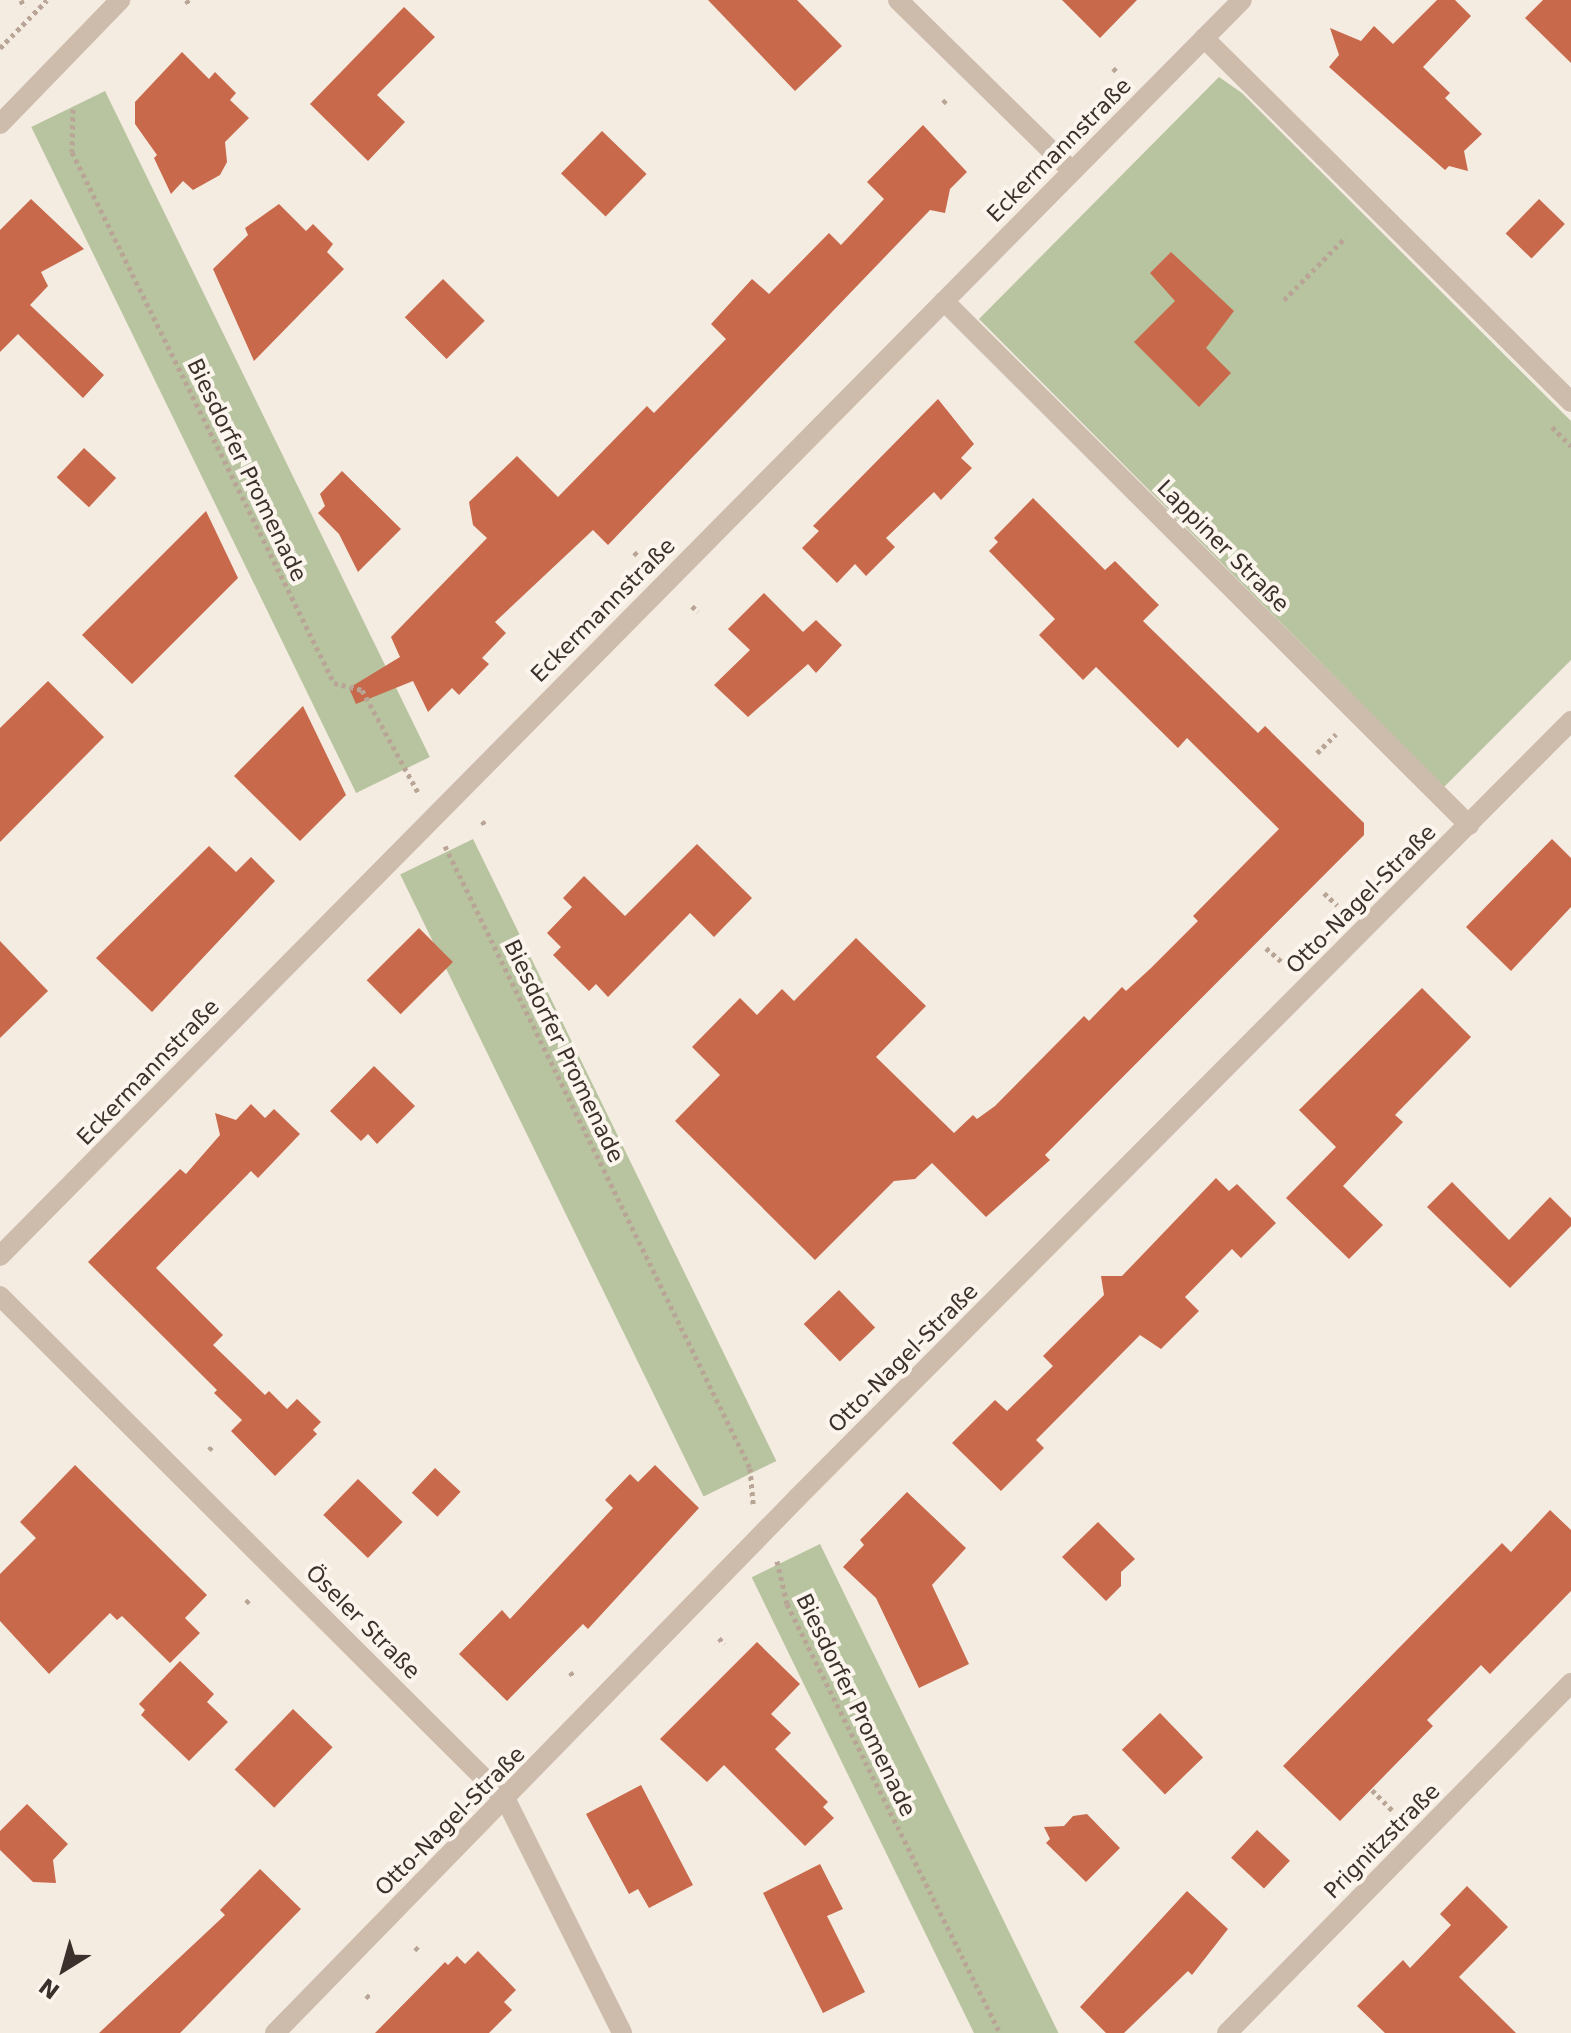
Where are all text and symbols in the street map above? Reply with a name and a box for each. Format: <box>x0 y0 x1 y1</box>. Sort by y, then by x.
street label: Eckermannstraße <box>981 72 1137 228</box>
street label: Biesdorfer Promenade <box>181 354 313 586</box>
street label: Lappiner Straße <box>1152 475 1294 617</box>
street label: Eckermannstraße <box>525 532 681 688</box>
street label: Otto-Nagel-Straße <box>1281 819 1441 979</box>
street label: Biesdorfer Promenade <box>498 935 630 1167</box>
street label: Eckermannstraße <box>71 993 225 1151</box>
street label: Otto-Nagel-Straße <box>823 1278 983 1438</box>
street label: Öseler Straße <box>300 1559 426 1685</box>
street label: Biesdorfer Promenade <box>790 1589 922 1821</box>
street label: Otto-Nagel-Straße <box>370 1741 530 1901</box>
street label: Prignitzstraße <box>1319 1778 1445 1904</box>
north arrow <box>24 1929 104 2009</box>
text: N <box>34 1973 64 2004</box>

